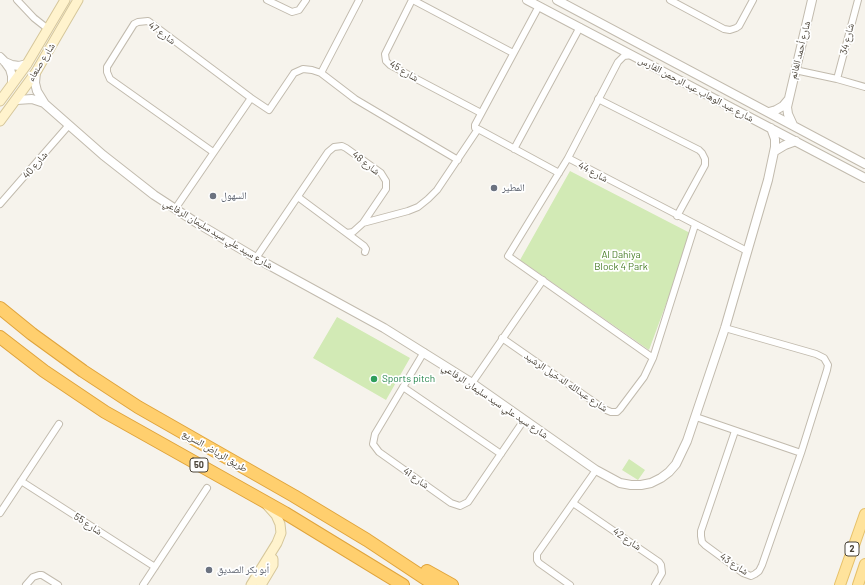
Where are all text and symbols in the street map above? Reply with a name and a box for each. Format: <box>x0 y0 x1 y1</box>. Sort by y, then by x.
street label: شارع 47 <box>146 19 178 47</box>
street label: شارع أحمد الغانم <box>787 20 813 80</box>
street label: شارع 34 <box>837 22 857 56</box>
street label: شارع صنعاء <box>25 41 57 83</box>
street label: شارع عبد الوهاب عبد الرحمن الفارس <box>636 53 756 125</box>
street label: شارع 45 <box>387 58 421 84</box>
street label: شارع 40 <box>20 149 50 181</box>
street label: شارع 48 <box>350 149 382 177</box>
street label: شارع 44 <box>576 159 610 185</box>
place label: المطير <box>502 182 525 194</box>
marker: المطير <box>489 183 499 193</box>
place label: السهول <box>221 190 247 202</box>
marker: السهول <box>208 191 218 201</box>
street label: شارع سيد علي سيد سليمان الرفاعي <box>161 197 275 271</box>
park label: Al Dahiya Block 4 Park <box>594 249 648 272</box>
street label: شارع عبدالله الدخيل الرشيد <box>522 350 610 414</box>
street label: شارع سيد علي سيد سليمان الرفاعي <box>440 361 550 441</box>
place label: Sports pitch <box>382 373 435 385</box>
marker: Sports pitch <box>369 374 379 384</box>
street label: طريق الرياض السريع <box>180 427 250 475</box>
road number: 50 <box>190 458 208 472</box>
street label: شارع 41 <box>401 465 431 491</box>
street label: شارع 55 <box>72 510 104 538</box>
street label: شارع 42 <box>610 525 644 553</box>
road number: 2 <box>845 542 859 556</box>
street label: شارع 43 <box>717 550 751 578</box>
place label: أبو بكر الصديق <box>217 564 269 576</box>
marker: أبو بكر الصديق <box>204 565 214 575</box>

